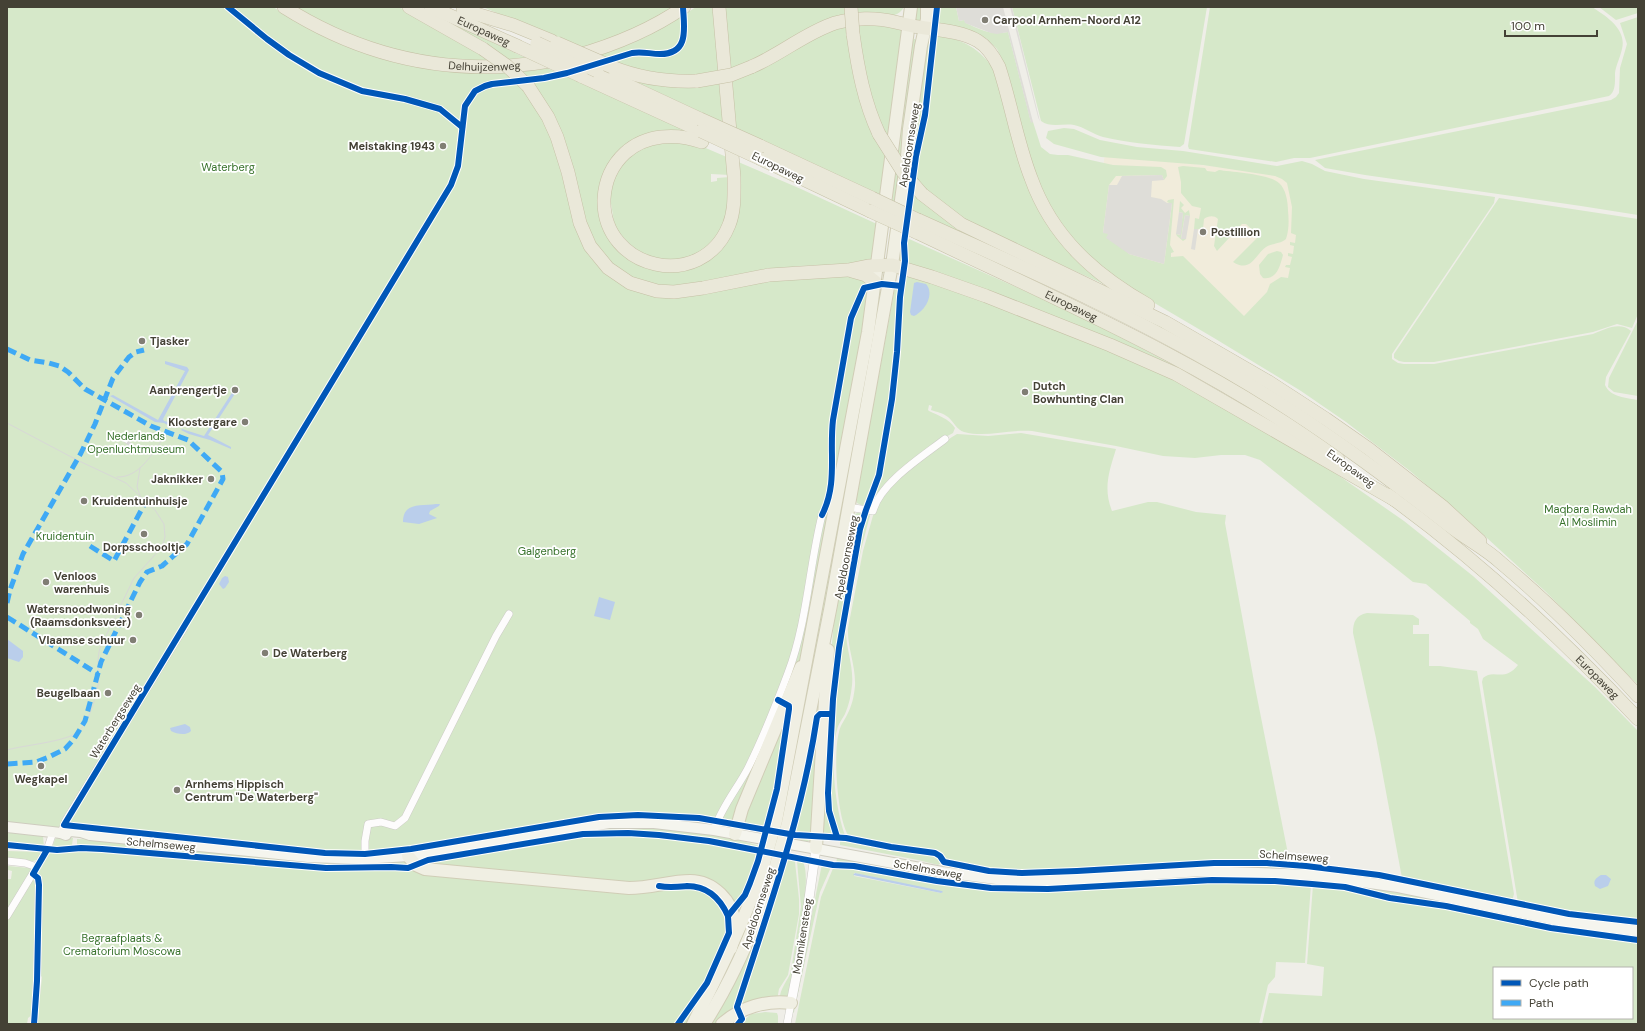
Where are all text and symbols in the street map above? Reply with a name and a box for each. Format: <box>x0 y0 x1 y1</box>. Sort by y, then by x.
scale bar <box>1505 12 1597 38</box>
street label: Europaweg <box>455 13 512 49</box>
place label: Carpool Arnhem-Noord A12 <box>993 13 1141 27</box>
marker: Carpool Arnhem-Noord A12 <box>980 15 990 25</box>
text: 100 m <box>1511 18 1545 34</box>
street label: Delhuijzenweg <box>448 58 521 74</box>
street label: Apeldoornseweg <box>895 102 923 188</box>
place label: Meistaking 1943 <box>349 139 435 153</box>
marker: Meistaking 1943 <box>438 141 448 151</box>
street label: Europaweg <box>750 148 806 186</box>
park label: Waterberg <box>201 160 255 174</box>
place label: Postillion <box>1211 225 1260 239</box>
marker: Postillion <box>1198 227 1208 237</box>
street label: Europaweg <box>1043 287 1100 324</box>
place label: Tjasker <box>150 334 189 348</box>
marker: Tjasker <box>137 336 147 346</box>
place label: Dutch Bowhunting Clan <box>1033 379 1124 406</box>
place label: Aanbrengertje <box>149 383 227 397</box>
marker: Aanbrengertje <box>230 385 240 395</box>
marker: Dutch Bowhunting Clan <box>1020 387 1030 397</box>
place label: Kloostergare <box>168 415 237 429</box>
marker: Kloostergare <box>240 417 250 427</box>
park label: Nederlands Openluchtmuseum <box>87 429 185 456</box>
street label: Europaweg <box>1324 446 1378 490</box>
place label: Jaknikker <box>151 472 203 486</box>
marker: Jaknikker <box>206 474 216 484</box>
place label: Kruidentuinhuisje <box>92 494 188 508</box>
marker: Kruidentuinhuisje <box>79 496 89 506</box>
park label: Maqbara Rawdah Al Moslimin <box>1544 502 1632 529</box>
street label: Apeldoornseweg <box>831 514 861 600</box>
park label: Kruidentuin <box>36 529 94 543</box>
marker: Dorpsschooltje <box>139 529 149 539</box>
place label: Dorpsschooltje <box>103 540 185 554</box>
park label: Galgenberg <box>518 544 576 558</box>
place label: Venloos warenhuis <box>54 569 110 596</box>
marker: Venloos warenhuis <box>41 577 51 587</box>
place label: Watersnoodwoning (Raamsdonksveer) <box>26 602 131 629</box>
marker: Watersnoodwoning (Raamsdonksveer) <box>134 610 144 620</box>
place label: Vlaamse schuur <box>39 633 125 647</box>
marker: Vlaamse schuur <box>128 635 138 645</box>
place label: De Waterberg <box>273 646 348 660</box>
marker: De Waterberg <box>260 648 270 658</box>
street label: Europaweg <box>1573 652 1622 702</box>
street label: Waterbergseweg <box>86 681 144 761</box>
place label: Beugelbaan <box>37 686 100 700</box>
marker: Beugelbaan <box>103 688 113 698</box>
marker: Wegkapel <box>36 761 46 771</box>
place label: Wegkapel <box>15 772 68 786</box>
place label: Arnhems Hippisch Centrum "De Waterberg" <box>185 777 318 804</box>
marker: Arnhems Hippisch Centrum "De Waterberg" <box>172 785 182 795</box>
street label: Schelmseweg <box>126 834 196 854</box>
street label: Schelmseweg <box>1259 847 1329 865</box>
street label: Schelmseweg <box>893 856 963 882</box>
street label: Apeldoornseweg <box>738 865 778 951</box>
street label: Monnikensteeg <box>789 897 815 975</box>
park label: Begraafplaats & Crematorium Moscowa <box>63 931 181 958</box>
legend <box>1493 967 1633 1019</box>
text: Cycle path <box>1529 975 1589 991</box>
text: Path <box>1529 995 1554 1011</box>

